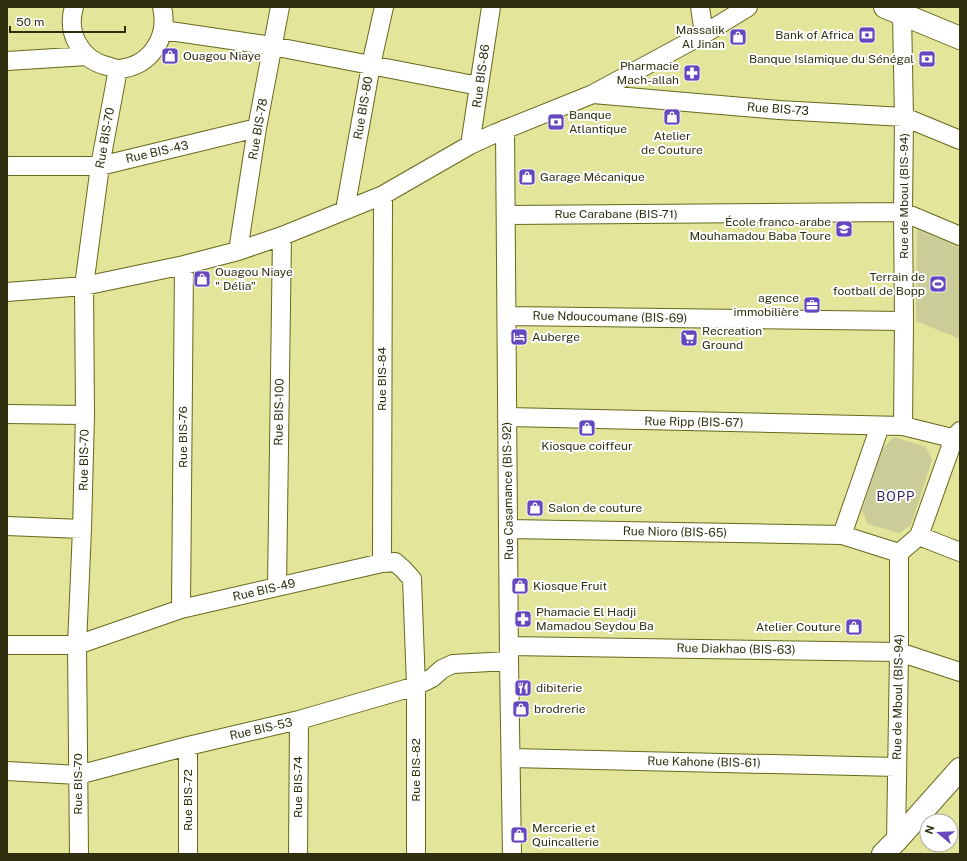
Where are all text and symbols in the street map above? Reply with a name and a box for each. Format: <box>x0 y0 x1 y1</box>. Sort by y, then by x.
scale bar <box>10 8 125 34</box>
text: 50 m <box>16 15 44 29</box>
place label: Massalik Al Jinan <box>676 23 725 51</box>
bank icon: Bank of Africa <box>857 25 877 45</box>
shop icon: Massalik Al Jinan <box>728 27 748 47</box>
place label: Bank of Africa <box>775 28 854 42</box>
street label: Rue BIS-86 <box>470 43 492 109</box>
shop icon: Ouagou Niaye <box>160 46 180 66</box>
place label: Ouagou Niaye <box>183 49 261 63</box>
bank icon: Banque Islamique du Sénégal <box>917 49 937 69</box>
place label: Banque Islamique du Sénégal <box>749 52 914 66</box>
place label: Pharmacie Mach-allah <box>617 59 679 87</box>
pharmacy icon: Pharmacie Mach-allah <box>682 63 702 83</box>
street label: Rue BIS-80 <box>351 75 375 141</box>
street label: Rue BIS-78 <box>246 97 270 161</box>
street label: Rue BIS-73 <box>747 100 809 118</box>
street label: Rue BIS-70 <box>93 106 117 170</box>
shop icon: Atelier de Couture <box>662 107 682 127</box>
place label: Banque Atlantique <box>569 108 627 136</box>
bank icon: Banque Atlantique <box>546 112 566 132</box>
place label: Atelier de Couture <box>641 129 703 157</box>
street label: Rue de Mboul (BIS-94) <box>897 133 911 259</box>
street label: Rue BIS-43 <box>124 138 190 166</box>
shop icon: Garage Mécanique <box>517 167 537 187</box>
place label: Garage Mécanique <box>540 170 645 184</box>
street label: Rue Carabane (BIS-71) <box>554 207 678 221</box>
place label: École franco-arabe Mouhamadou Baba Toure <box>690 215 831 243</box>
school or university icon: École franco-arabe Mouhamadou Baba Toure <box>834 219 854 239</box>
place label: Ouagou Niaye " Délia" <box>215 265 293 293</box>
shop icon: Ouagou Niaye " Délia" <box>192 269 212 289</box>
place label: Terrain de football de Bopp <box>833 270 925 298</box>
sports icon: Terrain de football de Bopp <box>928 274 948 294</box>
place label: agence immobilière <box>733 291 799 319</box>
office icon: agence immobilière <box>802 295 822 315</box>
street label: Rue Ndoucoumane (BIS-69) <box>533 309 687 325</box>
place label: Recreation Ground <box>702 324 762 352</box>
hotel icon: Auberge <box>509 327 529 347</box>
supermarket icon: Recreation Ground <box>679 328 699 348</box>
place label: Auberge <box>532 330 580 344</box>
street label: Rue BIS-84 <box>375 347 389 411</box>
street label: Rue BIS-100 <box>271 378 287 446</box>
street label: Rue BIS-76 <box>176 406 190 468</box>
street label: Rue Ripp (BIS-67) <box>644 414 744 430</box>
shop icon: Kiosque coiffeur <box>577 418 597 438</box>
street label: Rue Casamance (BIS-92) <box>500 422 516 560</box>
street label: Rue BIS-70 <box>76 429 92 491</box>
place label: Kiosque coiffeur <box>541 439 633 453</box>
district label: BOPP <box>877 489 915 504</box>
shop icon: Salon de couture <box>525 498 545 518</box>
place label: Salon de couture <box>548 501 643 515</box>
street label: Rue Nioro (BIS-65) <box>623 524 727 540</box>
street label: Rue BIS-49 <box>231 576 297 604</box>
shop icon: Kiosque Fruit <box>510 576 530 596</box>
place label: Kiosque Fruit <box>533 579 608 593</box>
place label: Phamacie El Hadji Mamadou Seydou Ba <box>536 605 654 633</box>
pharmacy icon: Phamacie El Hadji Mamadou Seydou Ba <box>513 609 533 629</box>
shop icon: Atelier Couture <box>844 617 864 637</box>
place label: Atelier Couture <box>756 620 841 634</box>
street label: Rue de Mboul (BIS-94) <box>890 634 906 760</box>
street label: Rue Diakhao (BIS-63) <box>676 641 796 657</box>
restaurant icon: dibiterie <box>513 678 533 698</box>
place label: dibiterie <box>536 681 582 695</box>
shop icon: brodrerie <box>511 699 531 719</box>
place label: brodrerie <box>534 702 586 716</box>
street label: Rue BIS-53 <box>228 715 294 743</box>
street label: Rue BIS-82 <box>409 738 423 802</box>
street label: Rue BIS-70 <box>71 753 85 815</box>
street label: Rue Kahone (BIS-61) <box>647 754 761 770</box>
street label: Rue BIS-74 <box>291 756 305 818</box>
street label: Rue BIS-72 <box>181 769 195 831</box>
north arrow <box>919 813 959 853</box>
place label: Mercerie et Quincallerie <box>532 821 599 849</box>
text: N <box>922 824 937 836</box>
shop icon: Mercerie et Quincallerie <box>509 825 529 845</box>

